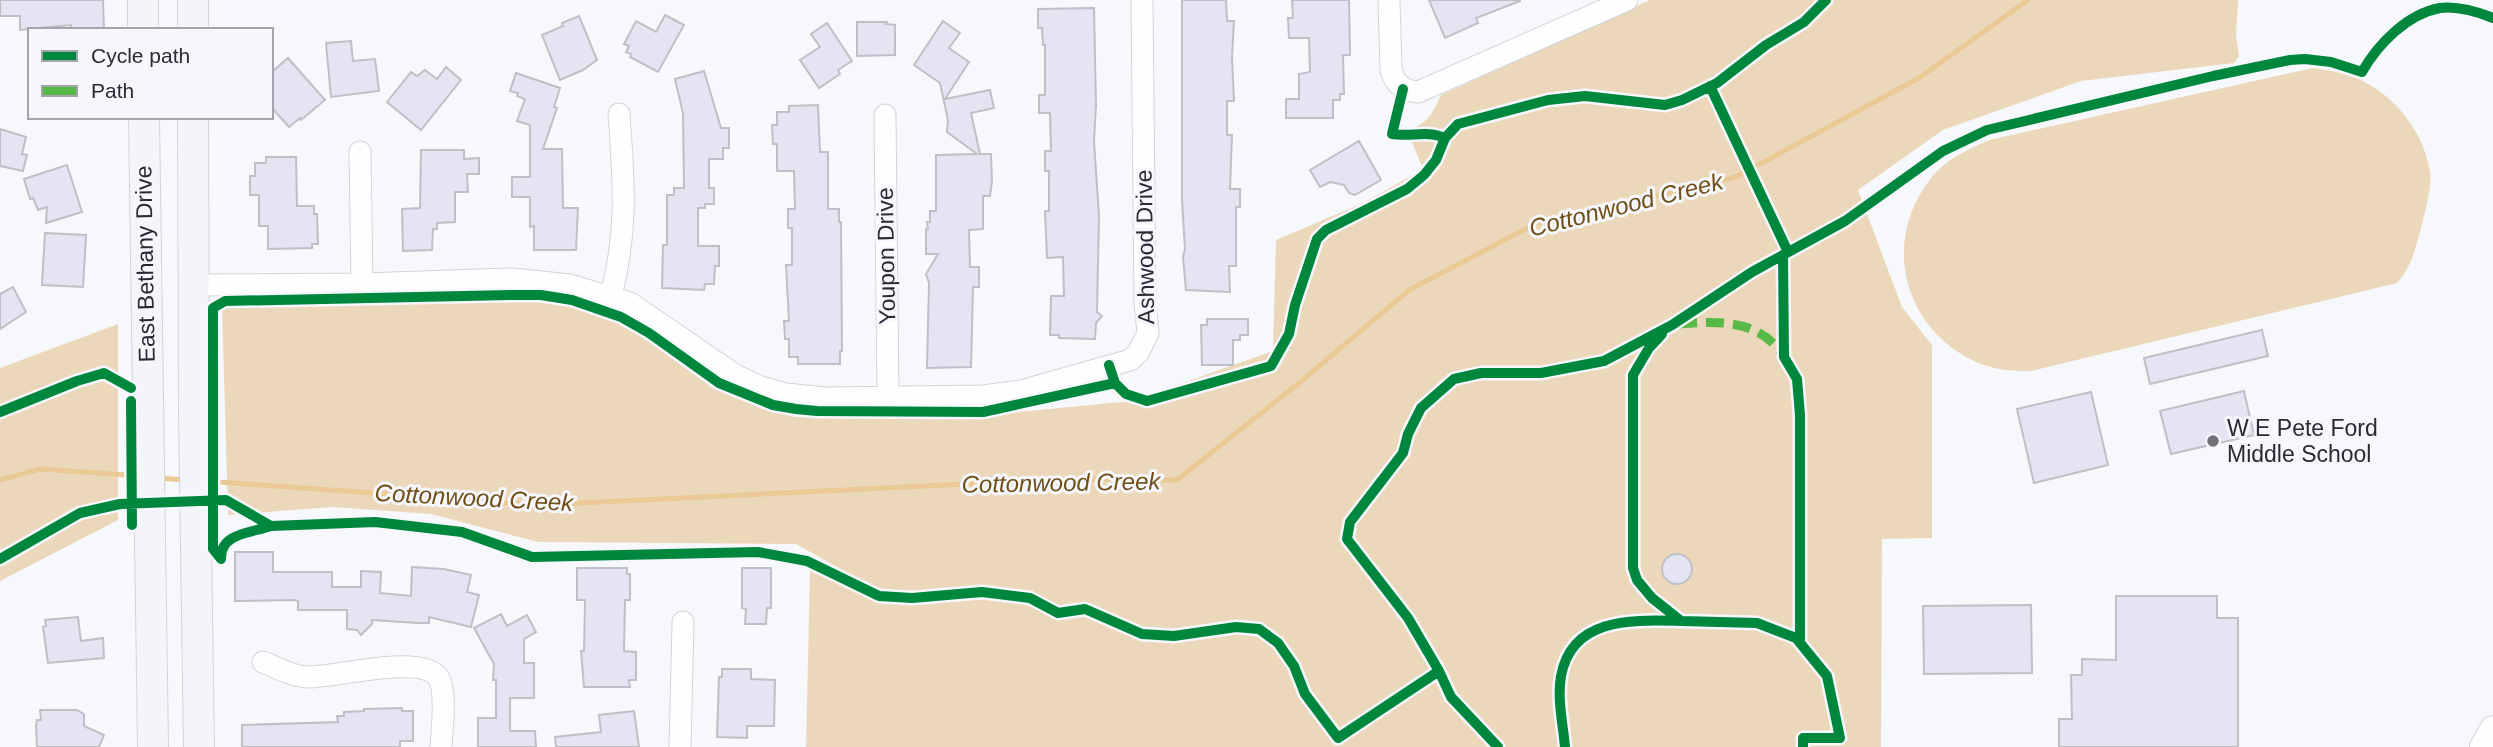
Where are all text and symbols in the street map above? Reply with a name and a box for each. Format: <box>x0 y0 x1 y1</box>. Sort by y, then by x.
legend <box>28 28 273 119</box>
text: Cycle path <box>91 44 190 67</box>
text: Path <box>91 79 134 102</box>
street label: East Bethany Drive <box>130 165 160 363</box>
water label: Cottonwood Creek <box>1526 167 1728 242</box>
street label: Ashwood Drive <box>1131 169 1159 325</box>
street label: Youpon Drive <box>872 187 900 325</box>
place label: W E Pete Ford Middle School <box>2227 415 2378 467</box>
marker: W E Pete Ford Middle School <box>2205 433 2221 449</box>
water label: Cottonwood Creek <box>961 467 1163 498</box>
water label: Cottonwood Creek <box>374 479 576 516</box>

